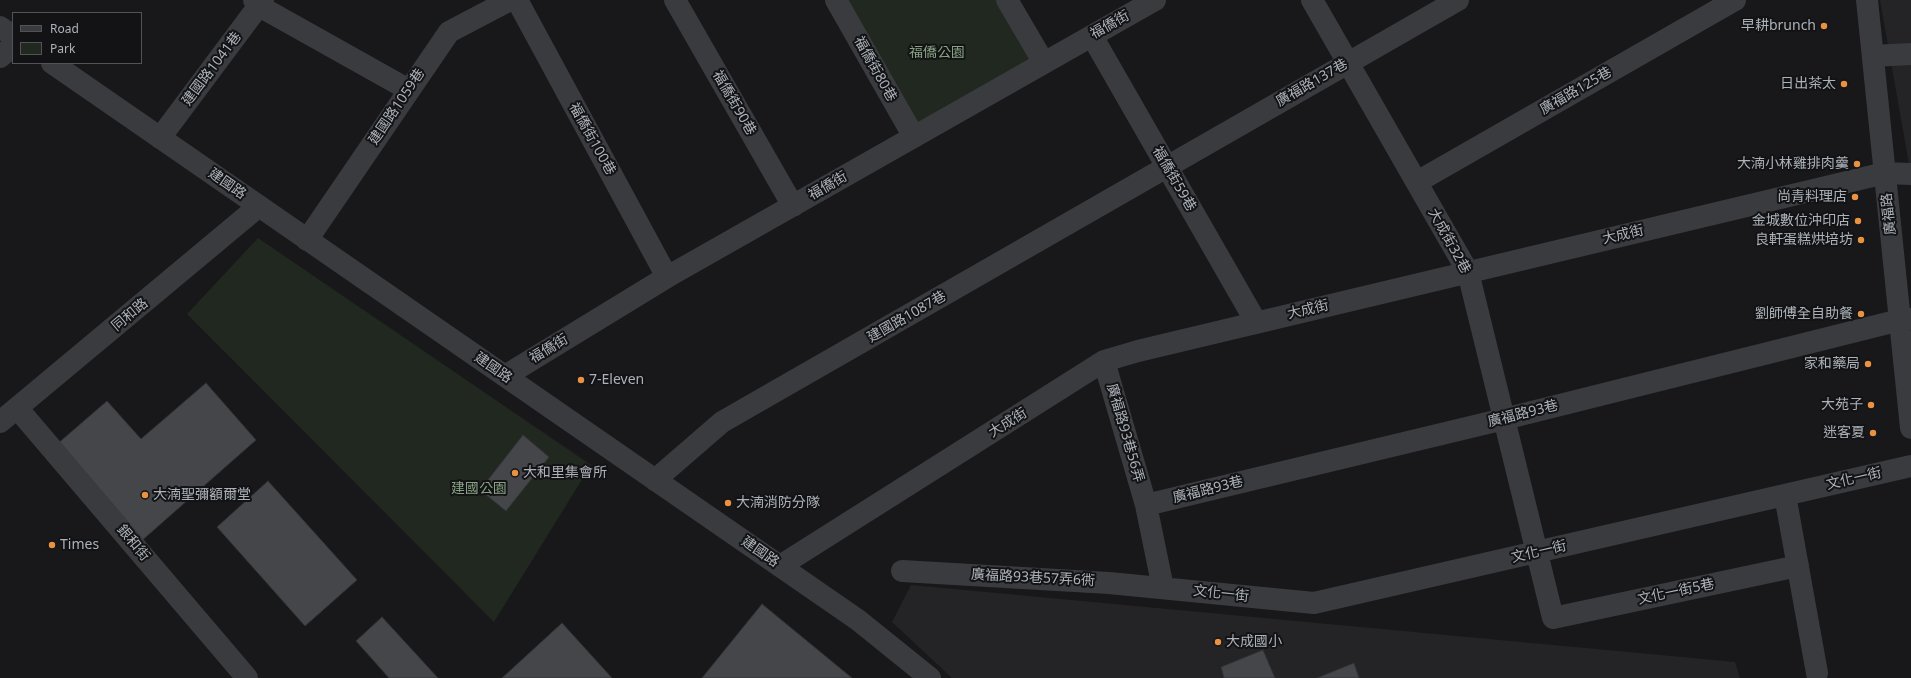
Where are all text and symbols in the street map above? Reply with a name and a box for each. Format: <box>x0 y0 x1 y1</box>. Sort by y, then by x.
street label: 福僑街 <box>1088 7 1132 43</box>
legend <box>12 12 142 64</box>
place label: 早耕brunch <box>1741 18 1816 34</box>
text: Road <box>50 20 79 37</box>
marker: 早耕brunch <box>1819 21 1829 31</box>
street label: 建國路1041巷 <box>179 29 245 109</box>
street label: 福僑街80巷 <box>850 33 900 105</box>
text: Park <box>50 40 75 57</box>
park label: 福僑公園 <box>909 45 965 61</box>
street label: 廣福路137巷 <box>1273 56 1351 110</box>
street label: 廣福路125巷 <box>1537 64 1615 118</box>
street label: 建國路1059巷 <box>365 66 429 148</box>
street label: 福僑街90巷 <box>709 68 759 138</box>
place label: 日出茶太 <box>1780 76 1836 92</box>
marker: 日出茶太 <box>1839 79 1849 89</box>
street label: 福僑街100巷 <box>565 100 619 178</box>
street label: 福僑街59巷 <box>1149 144 1199 214</box>
place label: 大湳小林雞排肉羹 <box>1737 156 1849 172</box>
marker: 大湳小林雞排肉羹 <box>1852 159 1862 169</box>
street label: 建國路 <box>205 165 249 203</box>
street label: 福僑街 <box>806 168 850 204</box>
place label: 尚青料理店 <box>1777 189 1847 205</box>
marker: 尚青料理店 <box>1850 192 1860 202</box>
street label: 廣福路 <box>1878 192 1900 236</box>
street label: 大成街32巷 <box>1424 205 1474 277</box>
place label: 金城數位沖印店 <box>1752 213 1850 229</box>
marker: 金城數位沖印店 <box>1853 216 1863 226</box>
street label: 大成街 <box>1601 222 1645 248</box>
place label: 良軒蛋糕烘培坊 <box>1755 232 1853 248</box>
marker: 良軒蛋糕烘培坊 <box>1856 235 1866 245</box>
street label: 建國路1087巷 <box>865 288 949 346</box>
street label: 同和路 <box>109 295 151 335</box>
street label: 大成街 <box>1286 297 1330 323</box>
place label: 劉師傅全自助餐 <box>1755 306 1853 322</box>
marker: 劉師傅全自助餐 <box>1856 309 1866 319</box>
street label: 福僑街 <box>527 331 571 367</box>
street label: 建國路 <box>471 349 515 387</box>
place label: 家和藥局 <box>1804 356 1860 372</box>
marker: 家和藥局 <box>1863 359 1873 369</box>
place label: 7-Eleven <box>589 372 644 388</box>
marker: 7-Eleven <box>576 375 586 385</box>
street label: 廣福路93巷56弄 <box>1103 382 1147 484</box>
street label: 廣福路93巷 <box>1486 397 1560 431</box>
place label: 大苑子 <box>1821 397 1863 413</box>
marker: 大苑子 <box>1866 400 1876 410</box>
street label: 大成街 <box>986 405 1030 441</box>
place label: 迷客夏 <box>1823 425 1865 441</box>
marker: 迷客夏 <box>1868 428 1878 438</box>
place label: 大和里集會所 <box>523 465 607 481</box>
street label: 文化一街 <box>1825 465 1883 493</box>
marker: 大和里集會所 <box>510 468 520 478</box>
street label: 廣福路93巷 <box>1171 473 1245 507</box>
park label: 建國公園 <box>451 481 507 497</box>
place label: 大湳聖彌額爾堂 <box>153 487 251 503</box>
marker: 大湳聖彌額爾堂 <box>140 490 150 500</box>
place label: 大湳消防分隊 <box>736 495 820 511</box>
marker: 大湳消防分隊 <box>723 498 733 508</box>
street label: 銀和街 <box>113 522 153 564</box>
street label: 建國路 <box>738 533 782 571</box>
place label: Times <box>60 537 99 553</box>
street label: 文化一街 <box>1510 538 1568 566</box>
marker: Times <box>47 540 57 550</box>
street label: 廣福路93巷57弄6衖 <box>971 566 1095 590</box>
street label: 文化一街5巷 <box>1636 576 1716 608</box>
street label: 文化一街 <box>1192 583 1250 605</box>
place label: 大成國小 <box>1226 634 1282 650</box>
marker: 大成國小 <box>1213 637 1223 647</box>

